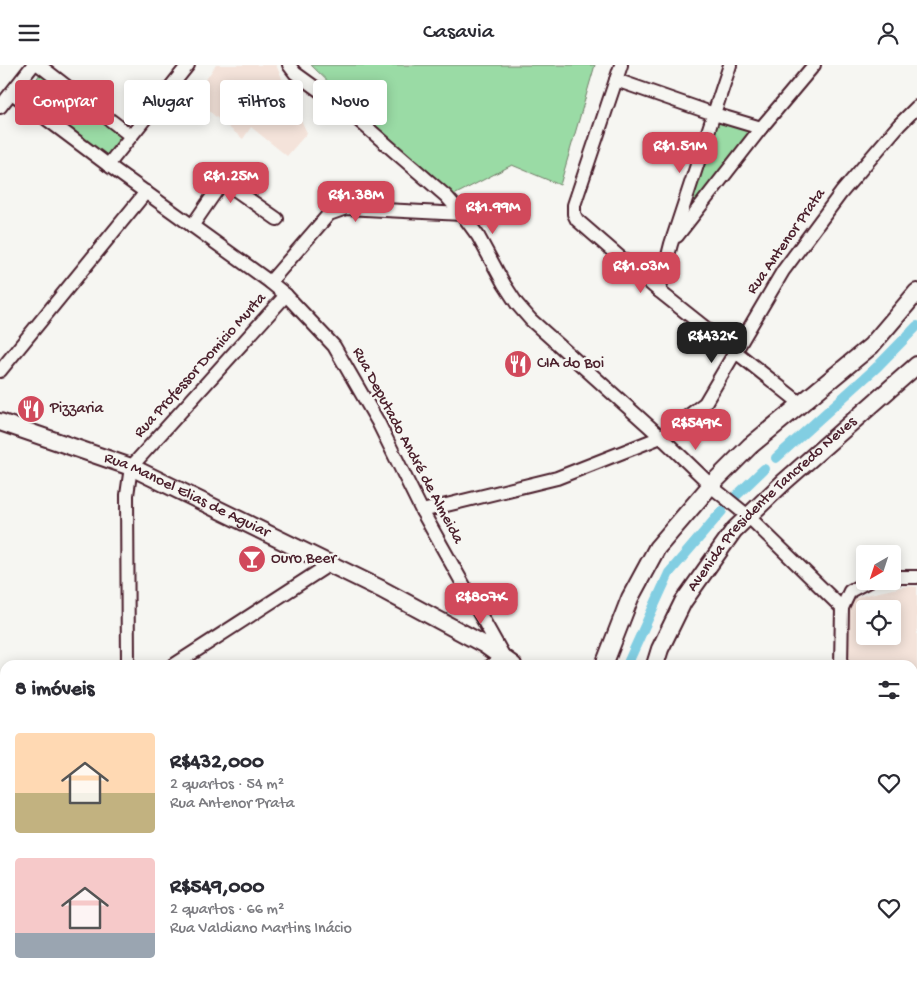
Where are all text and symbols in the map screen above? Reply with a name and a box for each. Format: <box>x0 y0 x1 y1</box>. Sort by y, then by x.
icon: menu <box>15 19 43 47</box>
icon: person <box>874 19 902 47</box>
text: Casavia <box>423 20 494 46</box>
chip: Comprar <box>15 80 114 125</box>
chip: Alugar <box>124 80 210 125</box>
chip: Filtros <box>220 80 303 125</box>
chip: Novo <box>313 80 387 125</box>
pin: R$1.51M <box>634 131 726 174</box>
text: R$1.51M <box>653 138 707 157</box>
pin: R$1.25M <box>185 161 277 204</box>
text: R$1.25M <box>204 168 258 187</box>
pin: R$1.38M <box>310 181 402 223</box>
street label: Rua Antenor Prata <box>743 185 831 298</box>
text: R$1.38M <box>328 187 384 206</box>
pin: R$1.99M <box>447 193 539 235</box>
text: R$1.99M <box>466 199 520 218</box>
pin: R$1.03M <box>595 251 687 294</box>
text: R$1.03M <box>613 258 669 277</box>
street label: Rua Professor Domicio Murta <box>131 289 272 442</box>
pin: R$432K <box>671 321 753 364</box>
text: R$432K <box>688 328 736 347</box>
street label: Rua Deputado André de Almeida <box>347 345 467 548</box>
restaurant icon: CIA do Boi <box>503 349 533 379</box>
place label: CIA do Boi <box>537 355 604 374</box>
restaurant icon: Pizzaria <box>16 394 46 424</box>
place label: Pizzaria <box>49 400 104 419</box>
pin: R$549K <box>655 409 737 451</box>
street label: Avenida Presidente Tancredo Neves <box>683 412 862 596</box>
text: R$549K <box>672 415 720 434</box>
street label: Rua Manoel Elias de Aguiar <box>101 449 274 543</box>
bar icon: Ouro Beer <box>237 544 267 574</box>
north arrow <box>856 545 901 590</box>
map controls <box>856 545 901 645</box>
place label: Ouro Beer <box>271 550 338 569</box>
pin: R$807K <box>440 583 522 625</box>
text: R$807K <box>456 589 506 608</box>
button: locate <box>856 600 901 645</box>
icon: filters <box>875 676 903 704</box>
text: 8 imóveis <box>15 678 94 703</box>
text: R$432,000 <box>170 751 264 776</box>
icon: home <box>55 753 115 813</box>
icon: heart <box>875 769 903 797</box>
text: 2 quartos · 54 m² <box>170 776 284 795</box>
text: Rua Antenor Prata <box>170 795 295 814</box>
text: R$549,000 <box>170 876 264 901</box>
icon: home <box>55 878 115 938</box>
icon: heart <box>875 894 903 922</box>
text: 2 quartos · 66 m² <box>170 901 284 920</box>
text: Rua Valdiano Martins Inácio <box>170 920 352 939</box>

